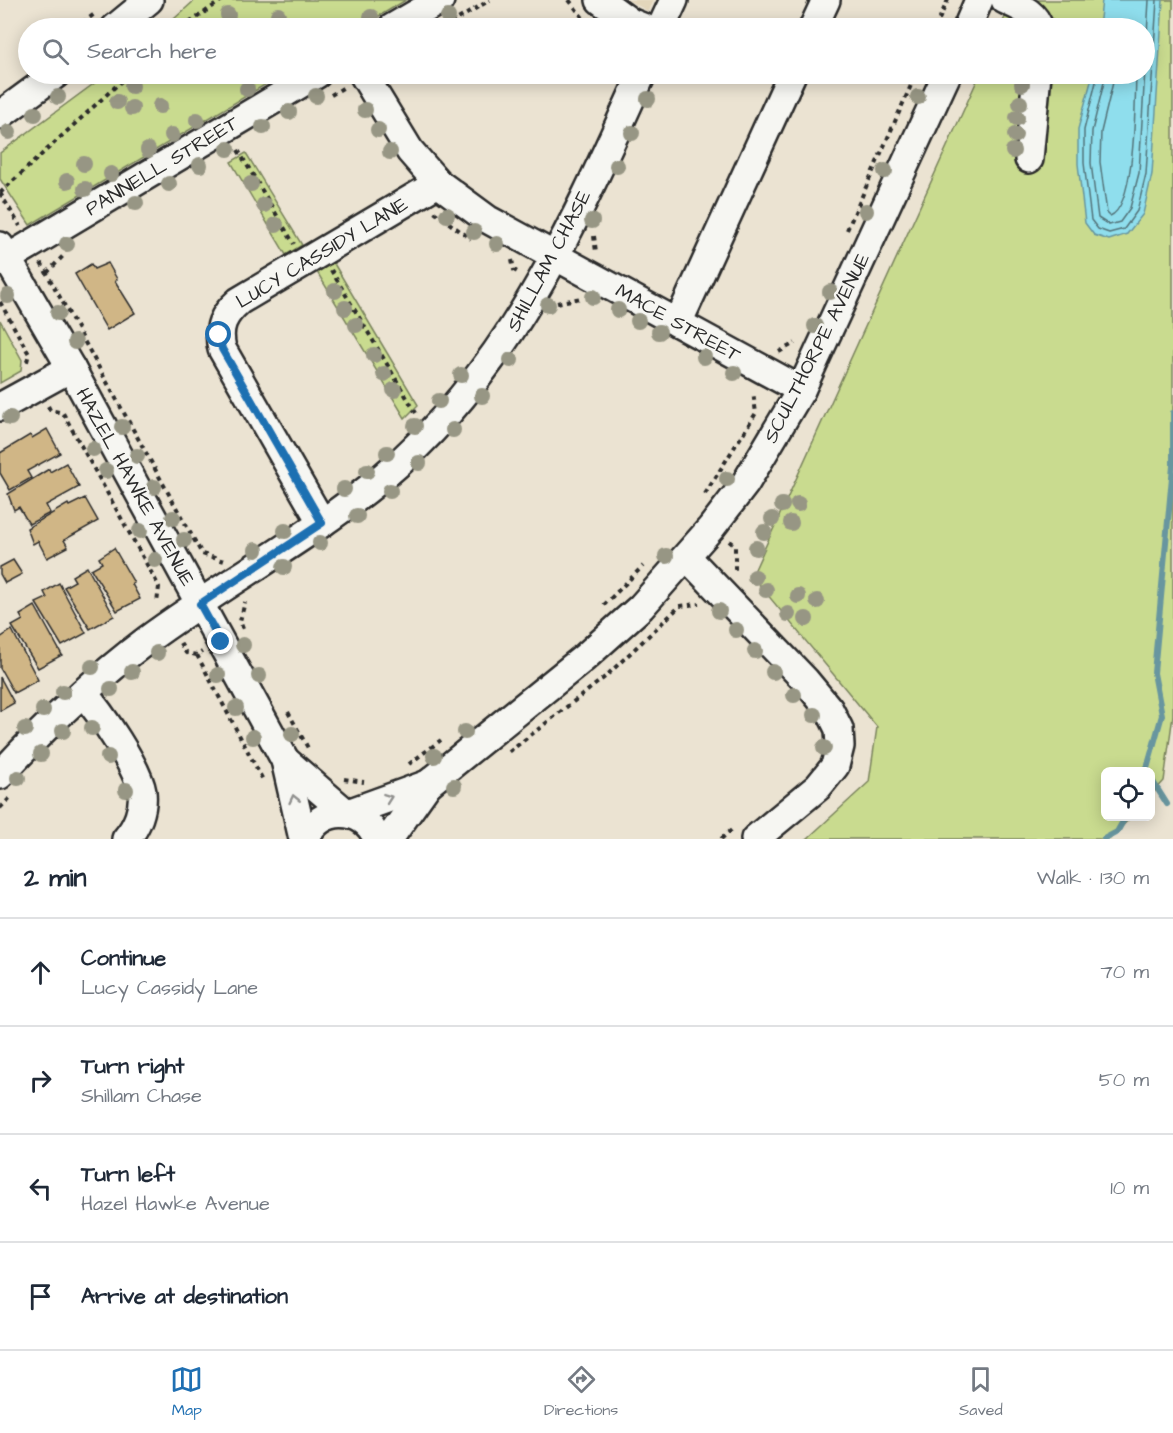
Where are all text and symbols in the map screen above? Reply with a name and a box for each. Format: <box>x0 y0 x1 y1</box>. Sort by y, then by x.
search box <box>18 18 1155 84</box>
icon: search <box>39 35 72 68</box>
text: Search here <box>87 36 217 67</box>
street label: PANNELL STREET <box>80 109 244 223</box>
street label: SHILLAM CHASE <box>500 185 598 337</box>
street label: LUCY CASSIDY LANE <box>231 190 413 316</box>
street label: SCULTHORPE AVENUE <box>757 248 877 448</box>
street label: MACE STREET <box>610 277 746 369</box>
route start <box>205 321 231 347</box>
street label: HAZEL HAWKE AVENUE <box>69 383 201 591</box>
route end <box>207 628 233 654</box>
map controls <box>1101 767 1155 821</box>
button: locate <box>1101 767 1155 821</box>
one-way arrow <box>382 793 393 806</box>
one-way arrow <box>289 795 302 805</box>
text: 2 min <box>24 860 86 896</box>
text: Walk · 130 m <box>1037 864 1149 892</box>
text: Continue <box>81 943 166 974</box>
icon: ahead <box>24 956 57 989</box>
text: 70 m <box>1101 958 1149 986</box>
text: Lucy Cassidy Lane <box>81 974 258 1002</box>
text: Turn right <box>81 1051 184 1082</box>
icon: right <box>24 1064 57 1097</box>
text: 50 m <box>1099 1066 1149 1094</box>
text: Shillam Chase <box>81 1082 202 1110</box>
text: Turn left <box>81 1159 175 1190</box>
icon: left <box>24 1172 57 1205</box>
text: 10 m <box>1110 1174 1149 1202</box>
text: Hazel Hawke Avenue <box>81 1190 270 1218</box>
icon: arrive <box>24 1280 57 1313</box>
text: Arrive at destination <box>81 1281 288 1312</box>
tab: Map <box>170 1363 203 1421</box>
tab: Directions <box>544 1363 618 1421</box>
tab: Saved <box>959 1363 1003 1421</box>

